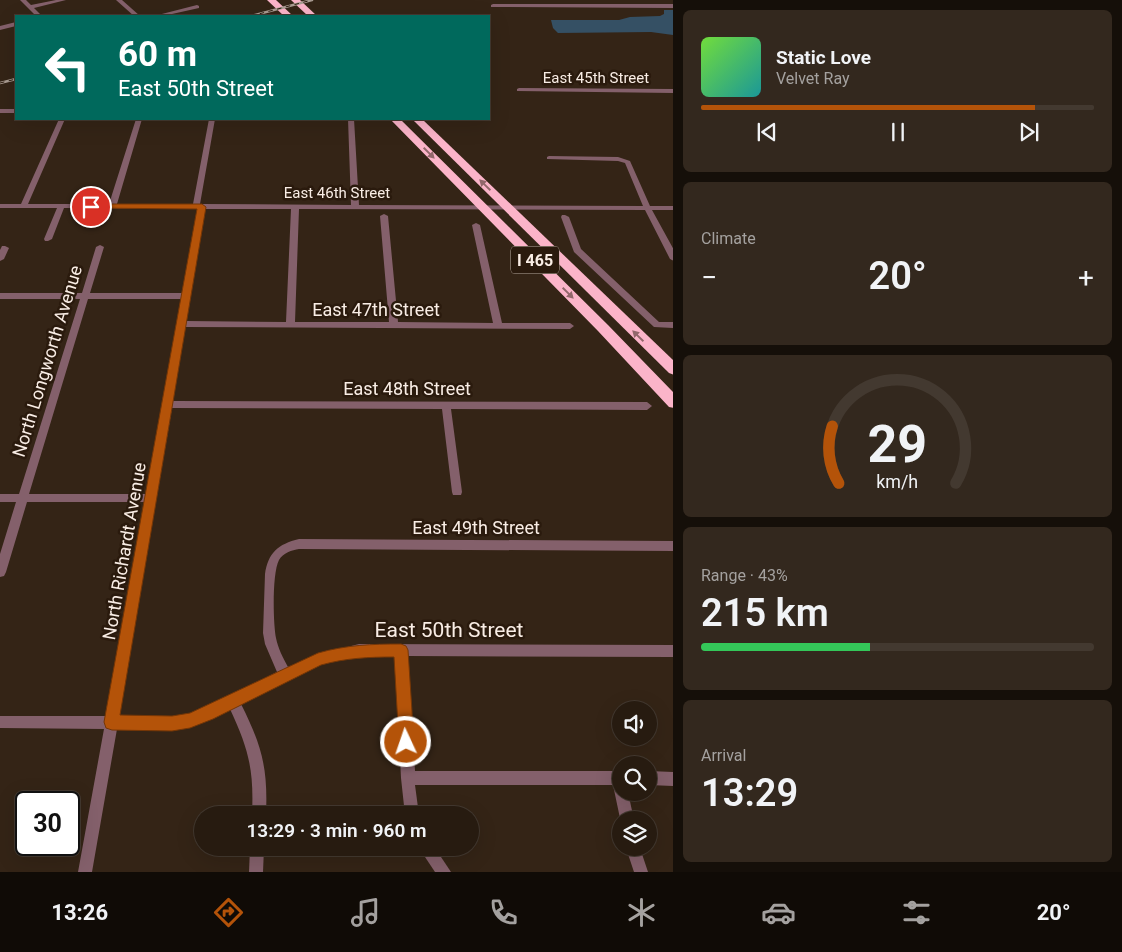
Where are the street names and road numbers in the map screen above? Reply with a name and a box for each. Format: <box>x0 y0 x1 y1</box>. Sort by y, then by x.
street label: East 45th Street <box>543 69 649 87</box>
street label: East 46th Street <box>284 184 390 202</box>
road number: I 465 <box>511 246 559 274</box>
street label: North Longworth Avenue <box>8 263 86 459</box>
street label: East 47th Street <box>312 299 440 320</box>
street label: East 48th Street <box>343 378 471 399</box>
street label: North Richardt Avenue <box>98 461 150 641</box>
street label: East 49th Street <box>412 517 540 538</box>
street label: East 50th Street <box>375 618 524 642</box>

